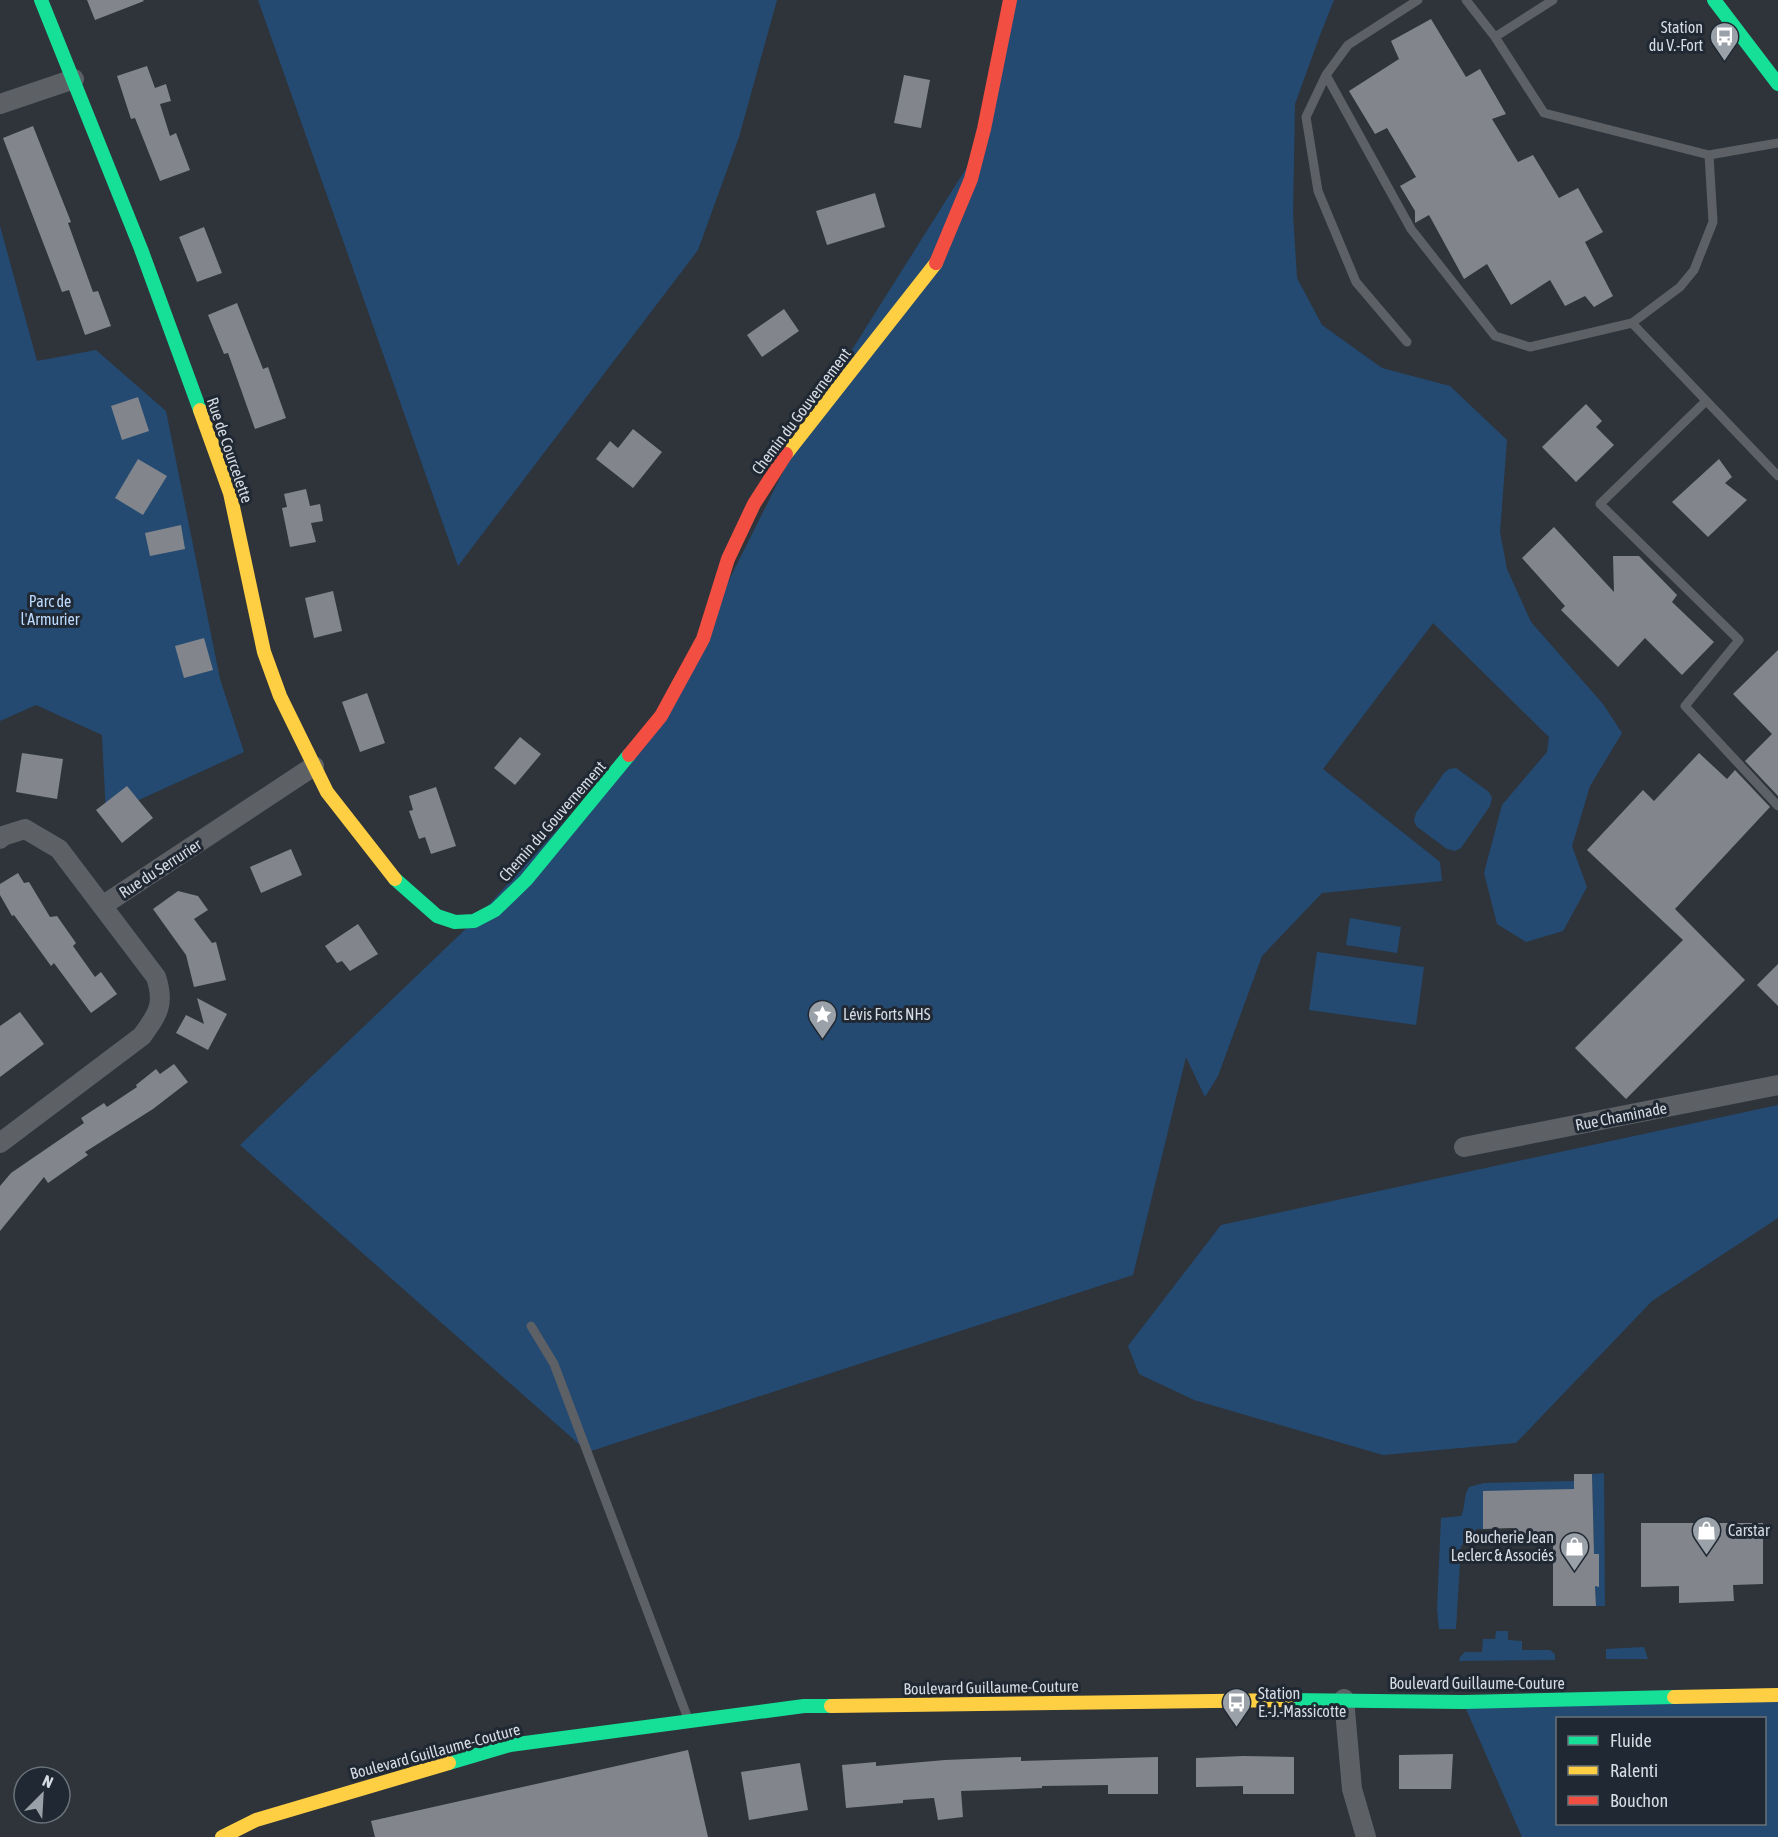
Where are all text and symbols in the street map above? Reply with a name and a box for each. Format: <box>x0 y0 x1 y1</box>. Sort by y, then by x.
place label: Station du V.-Fort <box>1649 18 1703 54</box>
bus stop icon: Station du V.-Fort <box>1708 20 1740 62</box>
street label: Chemin du Gouvernement <box>748 344 855 478</box>
street label: Rue de Courcelette <box>204 395 256 505</box>
park label: Parc de l'Armurier <box>20 592 80 628</box>
street label: Chemin du Gouvernement <box>495 757 609 885</box>
street label: Rue du Serrurier <box>116 835 205 901</box>
place icon: Lévis Forts NHS <box>806 998 838 1040</box>
place label: Lévis Forts NHS <box>843 1005 931 1023</box>
street label: Rue Chaminade <box>1574 1098 1668 1134</box>
shop icon: Carstar <box>1691 1514 1723 1556</box>
place label: Carstar <box>1728 1521 1770 1539</box>
place label: Boucherie Jean Leclerc & Associés <box>1451 1528 1554 1564</box>
shop icon: Boucherie Jean Leclerc & Associés <box>1559 1530 1591 1572</box>
street label: Boulevard Guillaume-Couture <box>1389 1674 1565 1692</box>
street label: Boulevard Guillaume-Couture <box>903 1676 1079 1698</box>
place label: Station E.-J.-Massicotte <box>1258 1684 1346 1720</box>
bus stop icon: Station E.-J.-Massicotte <box>1221 1686 1253 1728</box>
legend <box>1556 1717 1766 1825</box>
street label: Boulevard Guillaume-Couture <box>348 1720 522 1782</box>
text: Fluide <box>1610 1730 1652 1751</box>
text: Ralenti <box>1610 1760 1658 1781</box>
north arrow <box>12 1765 72 1825</box>
text: N <box>40 1771 56 1791</box>
text: Bouchon <box>1610 1790 1668 1811</box>

